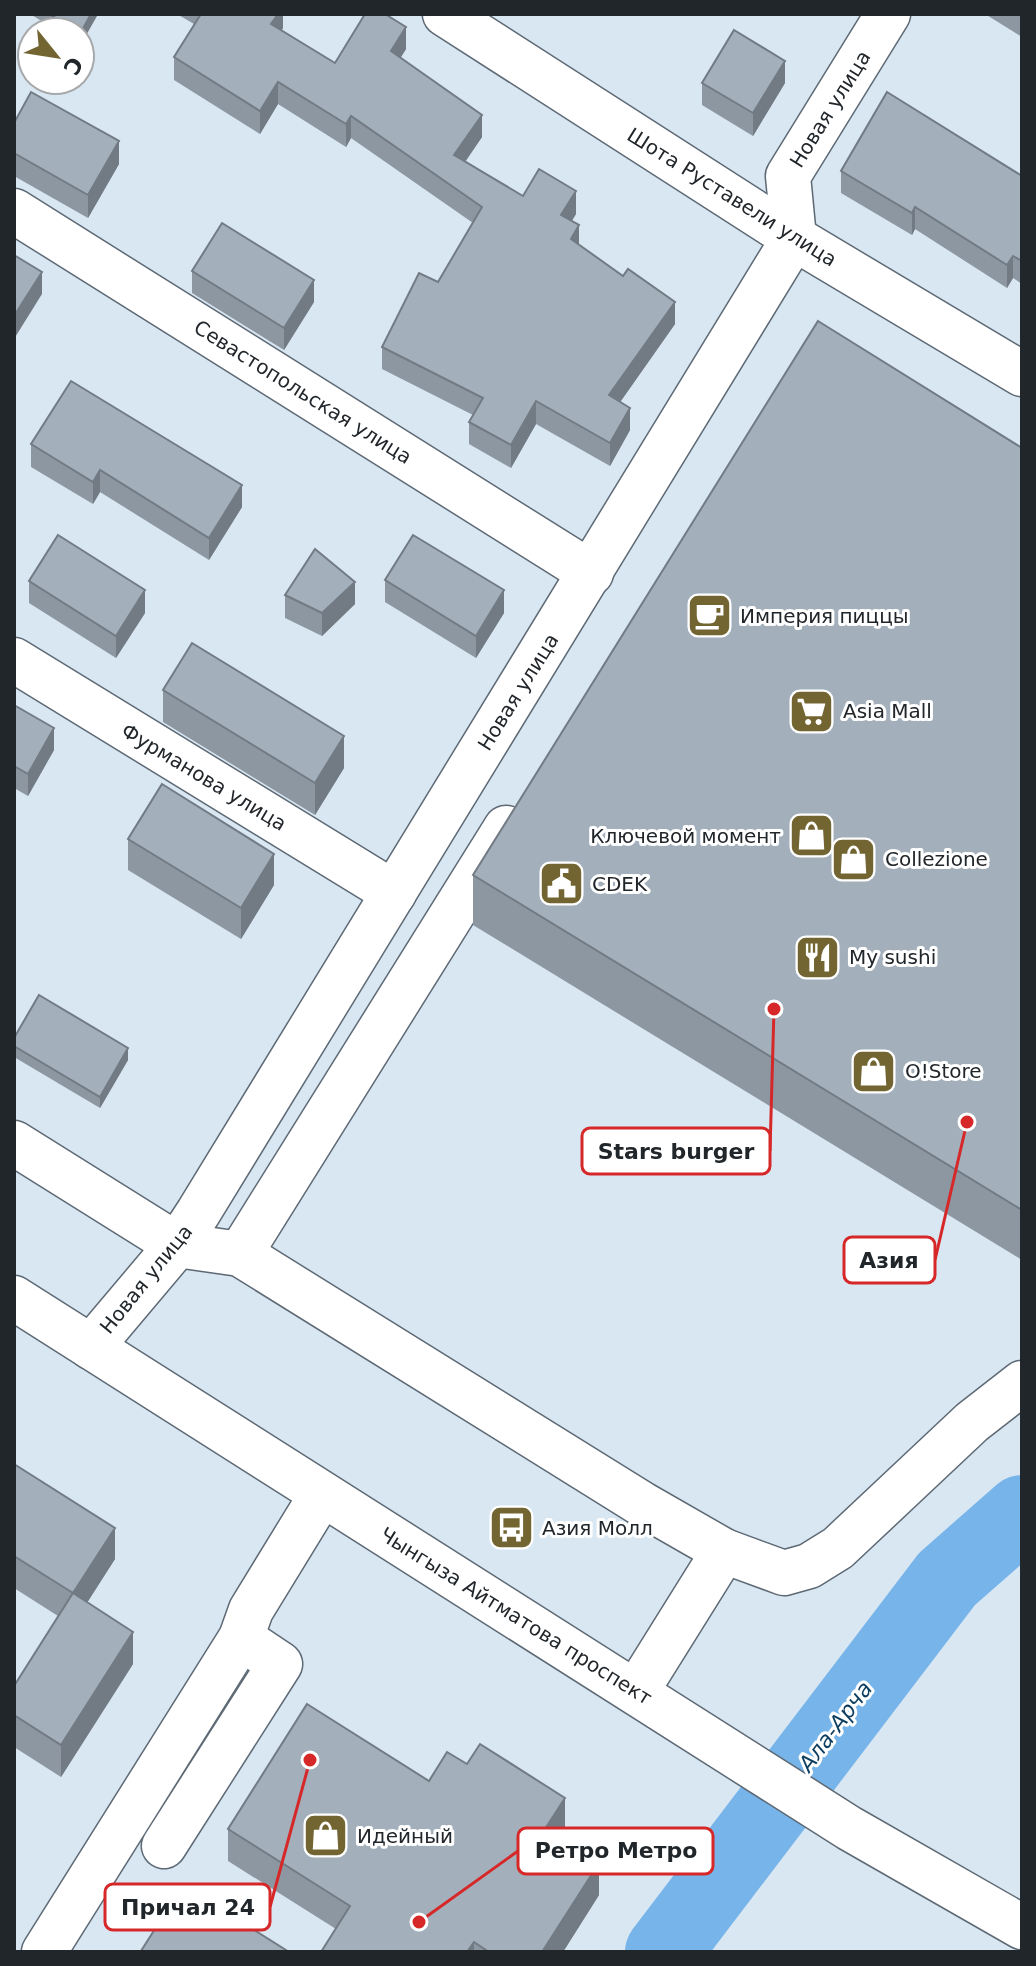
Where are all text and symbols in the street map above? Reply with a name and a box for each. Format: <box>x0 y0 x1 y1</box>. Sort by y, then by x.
north arrow <box>16 16 96 96</box>
street label: Новая улица <box>785 46 875 172</box>
text: С <box>58 53 88 79</box>
street label: Шота Руставели улица <box>623 123 841 271</box>
street label: Севастопольская улица <box>190 315 416 469</box>
cafe icon: Империя пиццы <box>685 592 733 640</box>
place label: Империя пиццы <box>740 604 909 628</box>
street label: Новая улица <box>473 629 563 755</box>
supermarket icon: Asia Mall <box>788 687 836 735</box>
place label: Asia Mall <box>843 699 932 723</box>
street label: Фурманова улица <box>117 718 291 836</box>
shop icon: Ключевой момент <box>788 812 836 860</box>
place label: Ключевой момент <box>590 824 781 848</box>
shop icon: Cоllezione <box>830 835 878 883</box>
place label: Cоllezione <box>885 847 988 871</box>
public building icon: CDEK <box>537 860 585 908</box>
place label: CDEK <box>592 872 648 896</box>
restaurant icon: My sushi <box>794 933 842 981</box>
place label: My sushi <box>849 945 936 969</box>
shop icon: O!Store <box>850 1047 898 1095</box>
place label: O!Store <box>905 1059 982 1083</box>
callout: Stars burger <box>582 1128 770 1174</box>
text: Stars burger <box>598 1139 754 1164</box>
street label: Новая улица <box>95 1220 197 1338</box>
callout: Азия <box>844 1237 935 1283</box>
text: Азия <box>859 1248 919 1273</box>
bus stop icon: Азия Молл <box>487 1504 535 1552</box>
place label: Азия Молл <box>542 1516 653 1540</box>
street label: Чынгыза Айтматова проспект <box>376 1522 657 1710</box>
water label: Ала-Арча <box>792 1676 877 1778</box>
shop icon: Идейный <box>302 1812 350 1860</box>
place label: Идейный <box>357 1824 453 1848</box>
callout: Ретро Метро <box>518 1828 713 1874</box>
text: Ретро Метро <box>535 1838 697 1863</box>
callout: Причал 24 <box>105 1884 270 1930</box>
text: Причал 24 <box>121 1895 255 1920</box>

